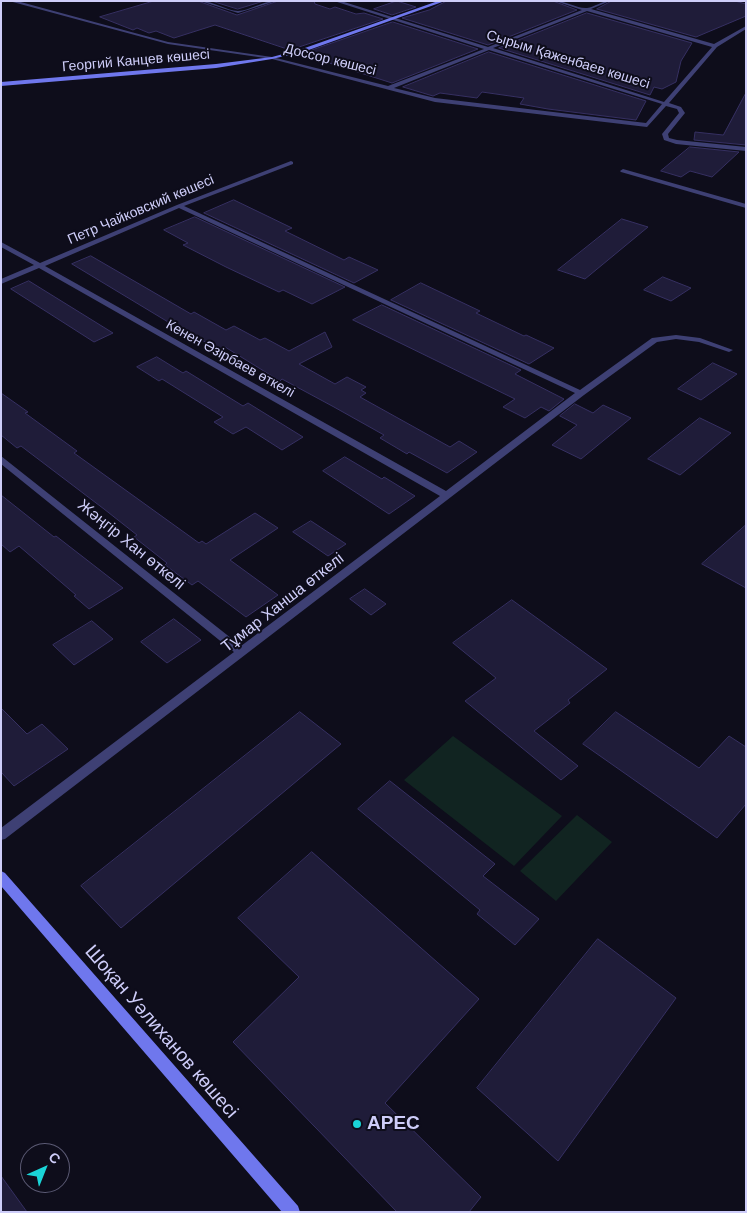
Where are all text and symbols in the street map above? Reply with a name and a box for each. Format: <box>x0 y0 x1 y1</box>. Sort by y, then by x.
street label: Сырым Қаженбаев көшесі <box>484 27 652 93</box>
street label: Доссор көшесі <box>282 40 378 80</box>
street label: Георгий Канцев көшесі <box>61 46 211 76</box>
street label: Петр Чайковский көшесі <box>65 172 217 248</box>
street label: Кенен Әзірбаев өткелі <box>163 317 297 401</box>
street label: Жәңгір Хан өткелі <box>73 496 189 594</box>
street label: Тұмар Ханша өткелі <box>218 549 348 657</box>
street label: Шоқан Уәлиханов көшесі <box>80 941 242 1123</box>
place label: APEC <box>367 1113 420 1135</box>
marker: APEC <box>351 1118 363 1130</box>
north arrow <box>20 1143 70 1193</box>
text: С <box>46 1149 64 1167</box>

